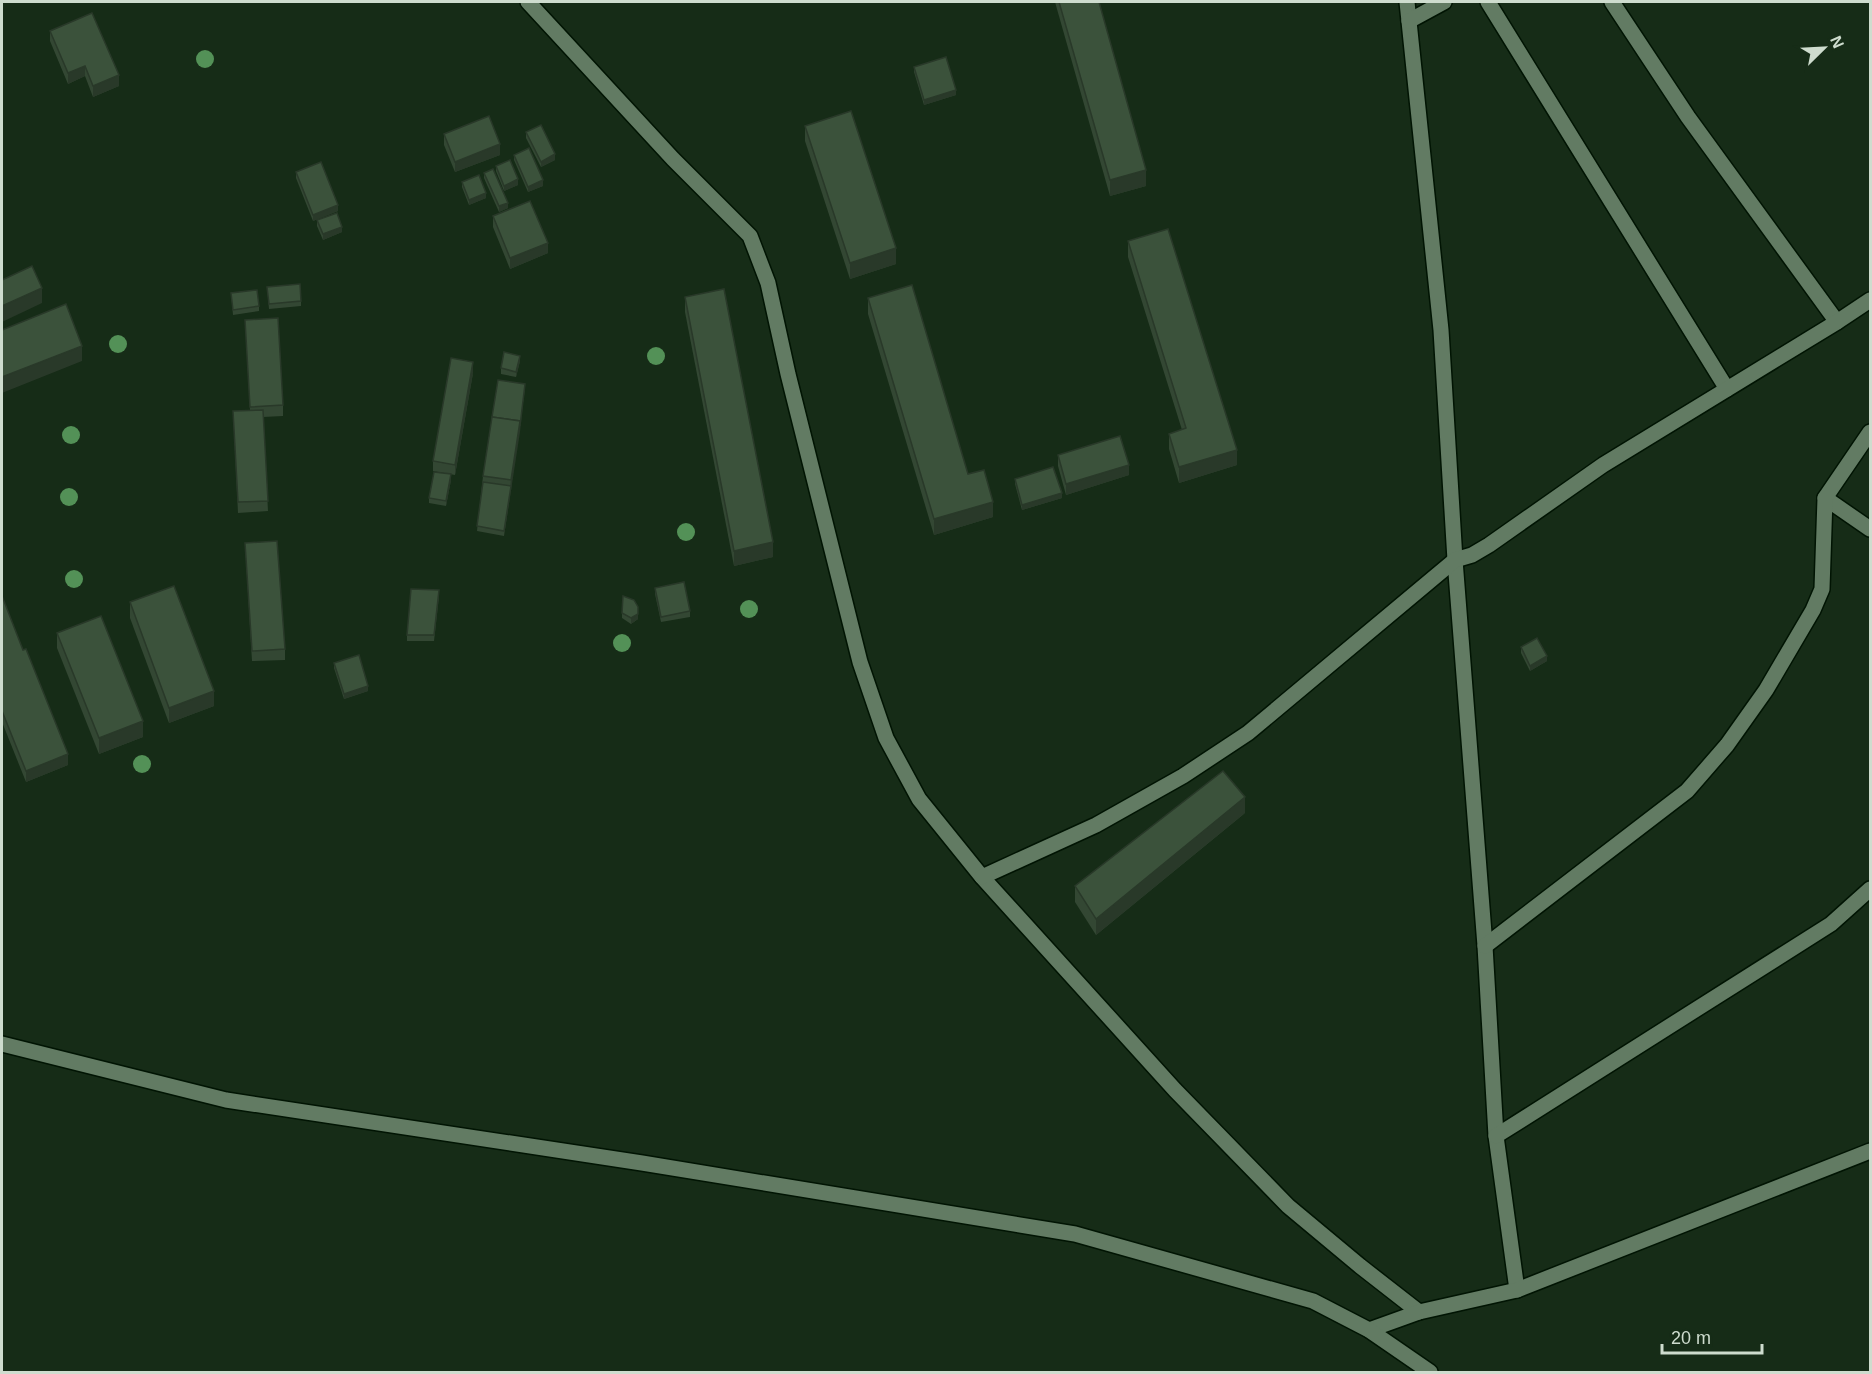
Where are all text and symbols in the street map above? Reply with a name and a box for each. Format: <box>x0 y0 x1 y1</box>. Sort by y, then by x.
north arrow <box>1794 18 1854 78</box>
text: N <box>1827 33 1847 51</box>
scale bar <box>1662 1317 1762 1355</box>
text: 20 m <box>1671 1328 1711 1348</box>

